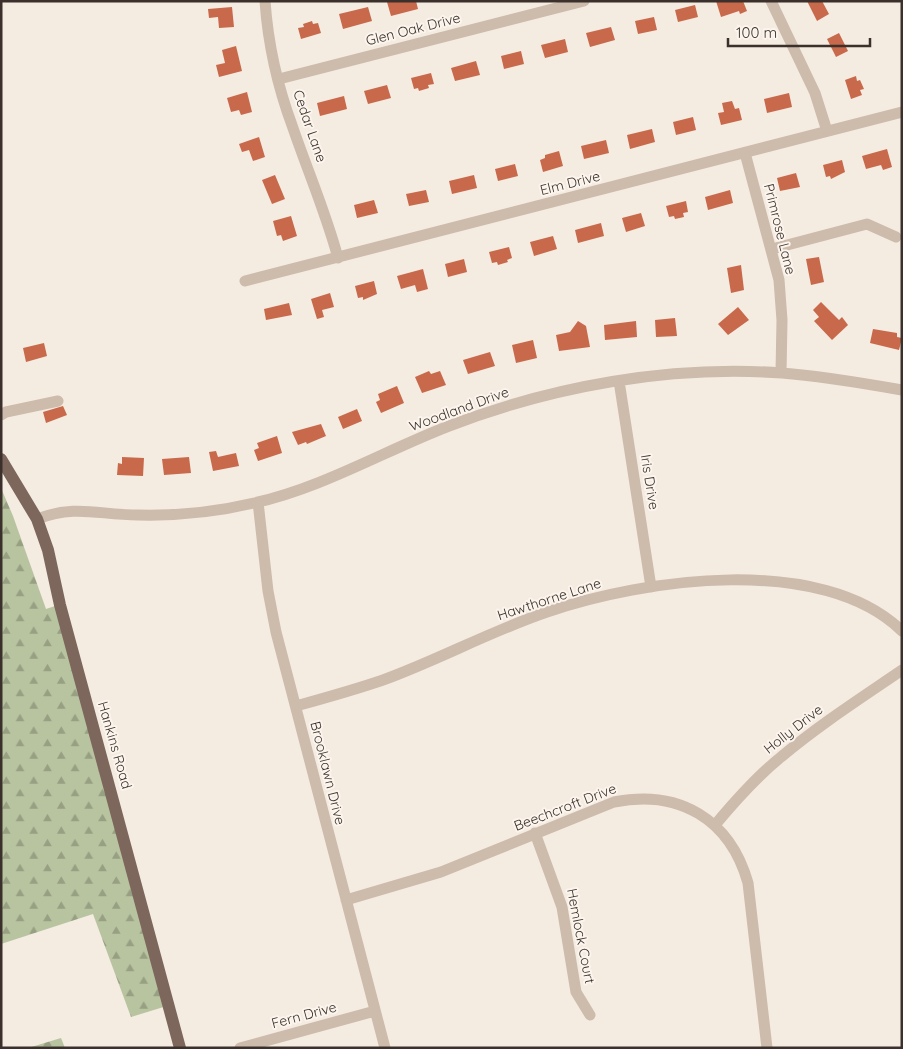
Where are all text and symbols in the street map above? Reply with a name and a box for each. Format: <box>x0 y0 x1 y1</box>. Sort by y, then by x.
street label: Glen Oak Drive <box>364 9 462 49</box>
scale bar <box>728 15 870 47</box>
text: 100 m <box>736 23 777 42</box>
street label: Cedar Lane <box>289 88 331 165</box>
street label: Elm Drive <box>538 167 602 199</box>
street label: Primrose Lane <box>760 182 800 277</box>
street label: Woodland Drive <box>407 383 511 435</box>
street label: Iris Drive <box>637 453 663 511</box>
street label: Hawthorne Lane <box>495 574 603 624</box>
street label: Hankins Road <box>94 699 136 791</box>
street label: Holly Drive <box>760 700 826 758</box>
street label: Brooklawn Drive <box>306 719 350 827</box>
street label: Beechcroft Drive <box>511 779 619 835</box>
street label: Hemlock Court <box>563 887 599 985</box>
street label: Fern Drive <box>269 998 339 1032</box>

